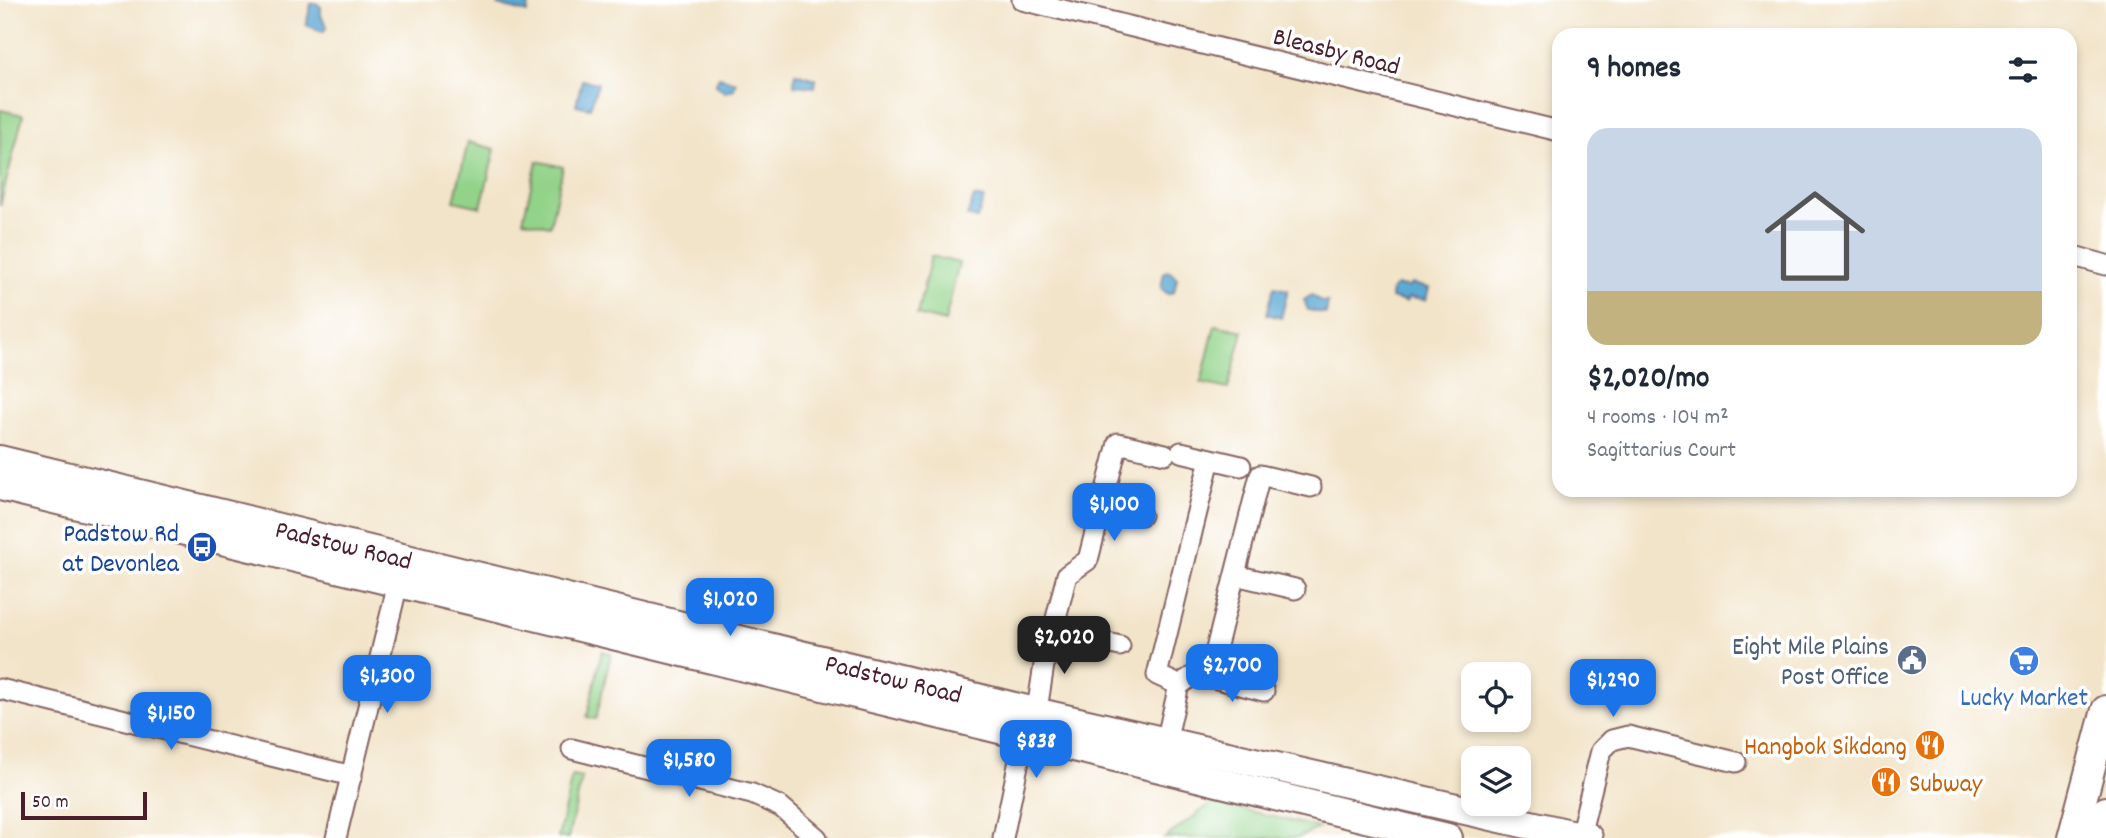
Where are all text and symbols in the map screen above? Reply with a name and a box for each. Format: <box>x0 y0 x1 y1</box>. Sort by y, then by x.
street label: Bleasby Road <box>1269 20 1403 87</box>
text: 9 homes <box>1587 49 1681 92</box>
icon: filters <box>2004 51 2042 89</box>
icon: home <box>1752 173 1878 299</box>
text: $2,020/mo <box>1587 359 1709 402</box>
text: 4 rooms · 104 m² <box>1587 402 1729 435</box>
text: Sagittarius Court <box>1587 435 1736 468</box>
pin: $1,100 <box>1057 484 1171 543</box>
text: $1,100 <box>1088 489 1140 522</box>
street label: Padstow Road <box>271 513 415 582</box>
place label: Padstow Rd at Devonlea <box>62 517 180 584</box>
bus stop icon: Padstow Rd at Devonlea <box>185 530 219 564</box>
pin: $1,020 <box>673 578 787 638</box>
text: $1,020 <box>702 584 758 617</box>
pin: $2,020 <box>1007 616 1121 676</box>
text: $2,020 <box>1033 622 1095 655</box>
place label: Eight Mile Plains Post Office <box>1732 630 1889 697</box>
public building icon: Eight Mile Plains Post Office <box>1895 643 1929 677</box>
pin: $2,700 <box>1175 644 1289 704</box>
supermarket icon: Lucky Market <box>2007 644 2041 678</box>
street label: Padstow Road <box>821 647 965 716</box>
text: $2,700 <box>1202 650 1262 683</box>
pin: $1,300 <box>330 656 444 715</box>
pin: $1,290 <box>1556 660 1670 719</box>
text: $1,300 <box>359 661 415 694</box>
map controls <box>1461 662 1531 816</box>
button: locate <box>1461 662 1531 732</box>
text: $1,290 <box>1586 665 1640 698</box>
place label: Lucky Market <box>1960 681 2089 718</box>
pin: $1,150 <box>114 692 228 752</box>
text: $1,150 <box>146 698 196 731</box>
pin: $838 <box>995 720 1077 780</box>
text: $838 <box>1016 726 1056 759</box>
restaurant icon: Hangbok Sikdang <box>1913 728 1947 762</box>
place label: Hangbok Sikdang <box>1744 730 1907 767</box>
pin: $1,580 <box>632 740 746 799</box>
text: $1,580 <box>662 745 716 778</box>
button: layers <box>1461 746 1531 816</box>
restaurant icon: Subway <box>1869 765 1903 799</box>
place label: Subway <box>1909 767 1983 804</box>
scale bar <box>21 789 147 821</box>
text: 50 m <box>32 790 69 817</box>

